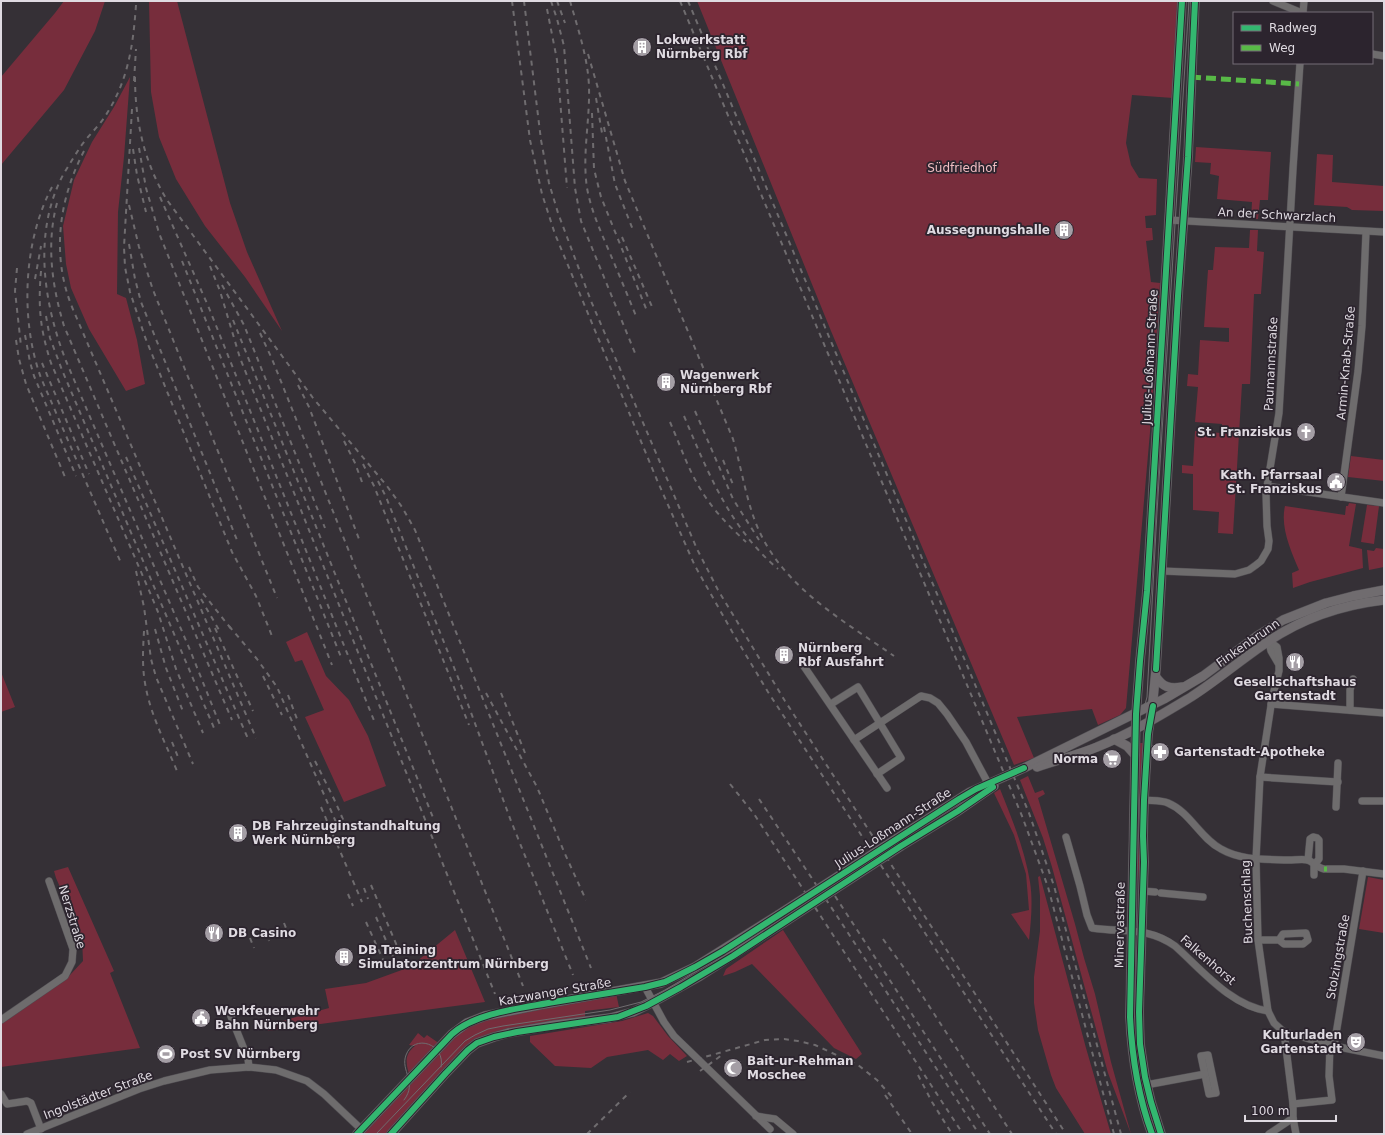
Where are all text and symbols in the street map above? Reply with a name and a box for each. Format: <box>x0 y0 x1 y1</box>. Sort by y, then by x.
legend <box>1233 12 1373 64</box>
text: Radweg <box>1269 21 1317 35</box>
place label: Lokwerkstatt Nürnberg Rbf <box>656 33 748 61</box>
building icon: Lokwerkstatt Nürnberg Rbf <box>631 36 653 58</box>
text: Weg <box>1269 41 1295 55</box>
park label: Südfriedhof <box>927 161 998 175</box>
street label: An der Schwarzlach <box>1217 205 1337 225</box>
building icon: Aussegnungshalle <box>1053 219 1075 241</box>
place label: Aussegnungshalle <box>927 223 1050 237</box>
street label: Julius-Loßmann-Straße <box>1139 289 1161 426</box>
street label: Armin-Knab-Straße <box>1334 305 1358 421</box>
street label: Paumannstraße <box>1262 317 1280 411</box>
place label: Wagenwerk Nürnberg Rbf <box>680 368 772 396</box>
building icon: Wagenwerk Nürnberg Rbf <box>655 371 677 393</box>
church icon: St. Franziskus <box>1295 421 1317 443</box>
place label: St. Franziskus <box>1197 425 1292 439</box>
place label: Kath. Pfarrsaal St. Franziskus <box>1220 468 1322 496</box>
public building icon: Kath. Pfarrsaal St. Franziskus <box>1325 471 1347 493</box>
street label: Finkenbrunn <box>1214 616 1282 670</box>
place label: Nürnberg Rbf Ausfahrt <box>798 641 884 669</box>
building icon: Nürnberg Rbf Ausfahrt <box>773 644 795 666</box>
restaurant icon: Gesellschaftshaus Gartenstadt <box>1284 651 1306 673</box>
place label: Gesellschaftshaus Gartenstadt <box>1234 675 1356 703</box>
pharmacy icon: Gartenstadt-Apotheke <box>1149 741 1171 763</box>
place label: Gartenstadt-Apotheke <box>1174 745 1325 759</box>
supermarket icon: Norma <box>1101 748 1123 770</box>
place label: Norma <box>1053 752 1098 766</box>
street label: Julius-Loßmann-Straße <box>832 785 954 871</box>
place label: DB Fahrzeuginstandhaltung Werk Nürnberg <box>252 819 441 847</box>
building icon: DB Fahrzeuginstandhaltung Werk Nürnberg <box>227 822 249 844</box>
street label: Buchenschlag <box>1239 860 1255 944</box>
street label: Minervastraße <box>1112 882 1128 968</box>
street label: Nerzstraße <box>56 883 88 951</box>
street label: Stolzingstraße <box>1324 913 1352 1001</box>
restaurant icon: DB Casino <box>203 922 225 944</box>
place label: DB Casino <box>228 926 296 940</box>
street label: Falkenhorst <box>1177 932 1239 988</box>
place label: DB Training Simulatorzentrum Nürnberg <box>358 943 549 971</box>
building icon: DB Training Simulatorzentrum Nürnberg <box>333 946 355 968</box>
street label: Katzwanger Straße <box>498 975 612 1009</box>
place label: Werkfeuerwehr Bahn Nürnberg <box>215 1004 320 1032</box>
public building icon: Werkfeuerwehr Bahn Nürnberg <box>190 1007 212 1029</box>
place label: Kulturladen Gartenstadt <box>1260 1028 1342 1056</box>
theatre icon: Kulturladen Gartenstadt <box>1345 1031 1367 1053</box>
sports icon: Post SV Nürnberg <box>155 1043 177 1065</box>
place label: Post SV Nürnberg <box>180 1047 301 1061</box>
place label: Bait-ur-Rehman Moschee <box>747 1054 854 1082</box>
mosque icon: Bait-ur-Rehman Moschee <box>722 1057 744 1079</box>
street label: Ingolstädter Straße <box>41 1068 155 1122</box>
scale bar <box>1245 1097 1336 1123</box>
text: 100 m <box>1251 1104 1289 1118</box>

